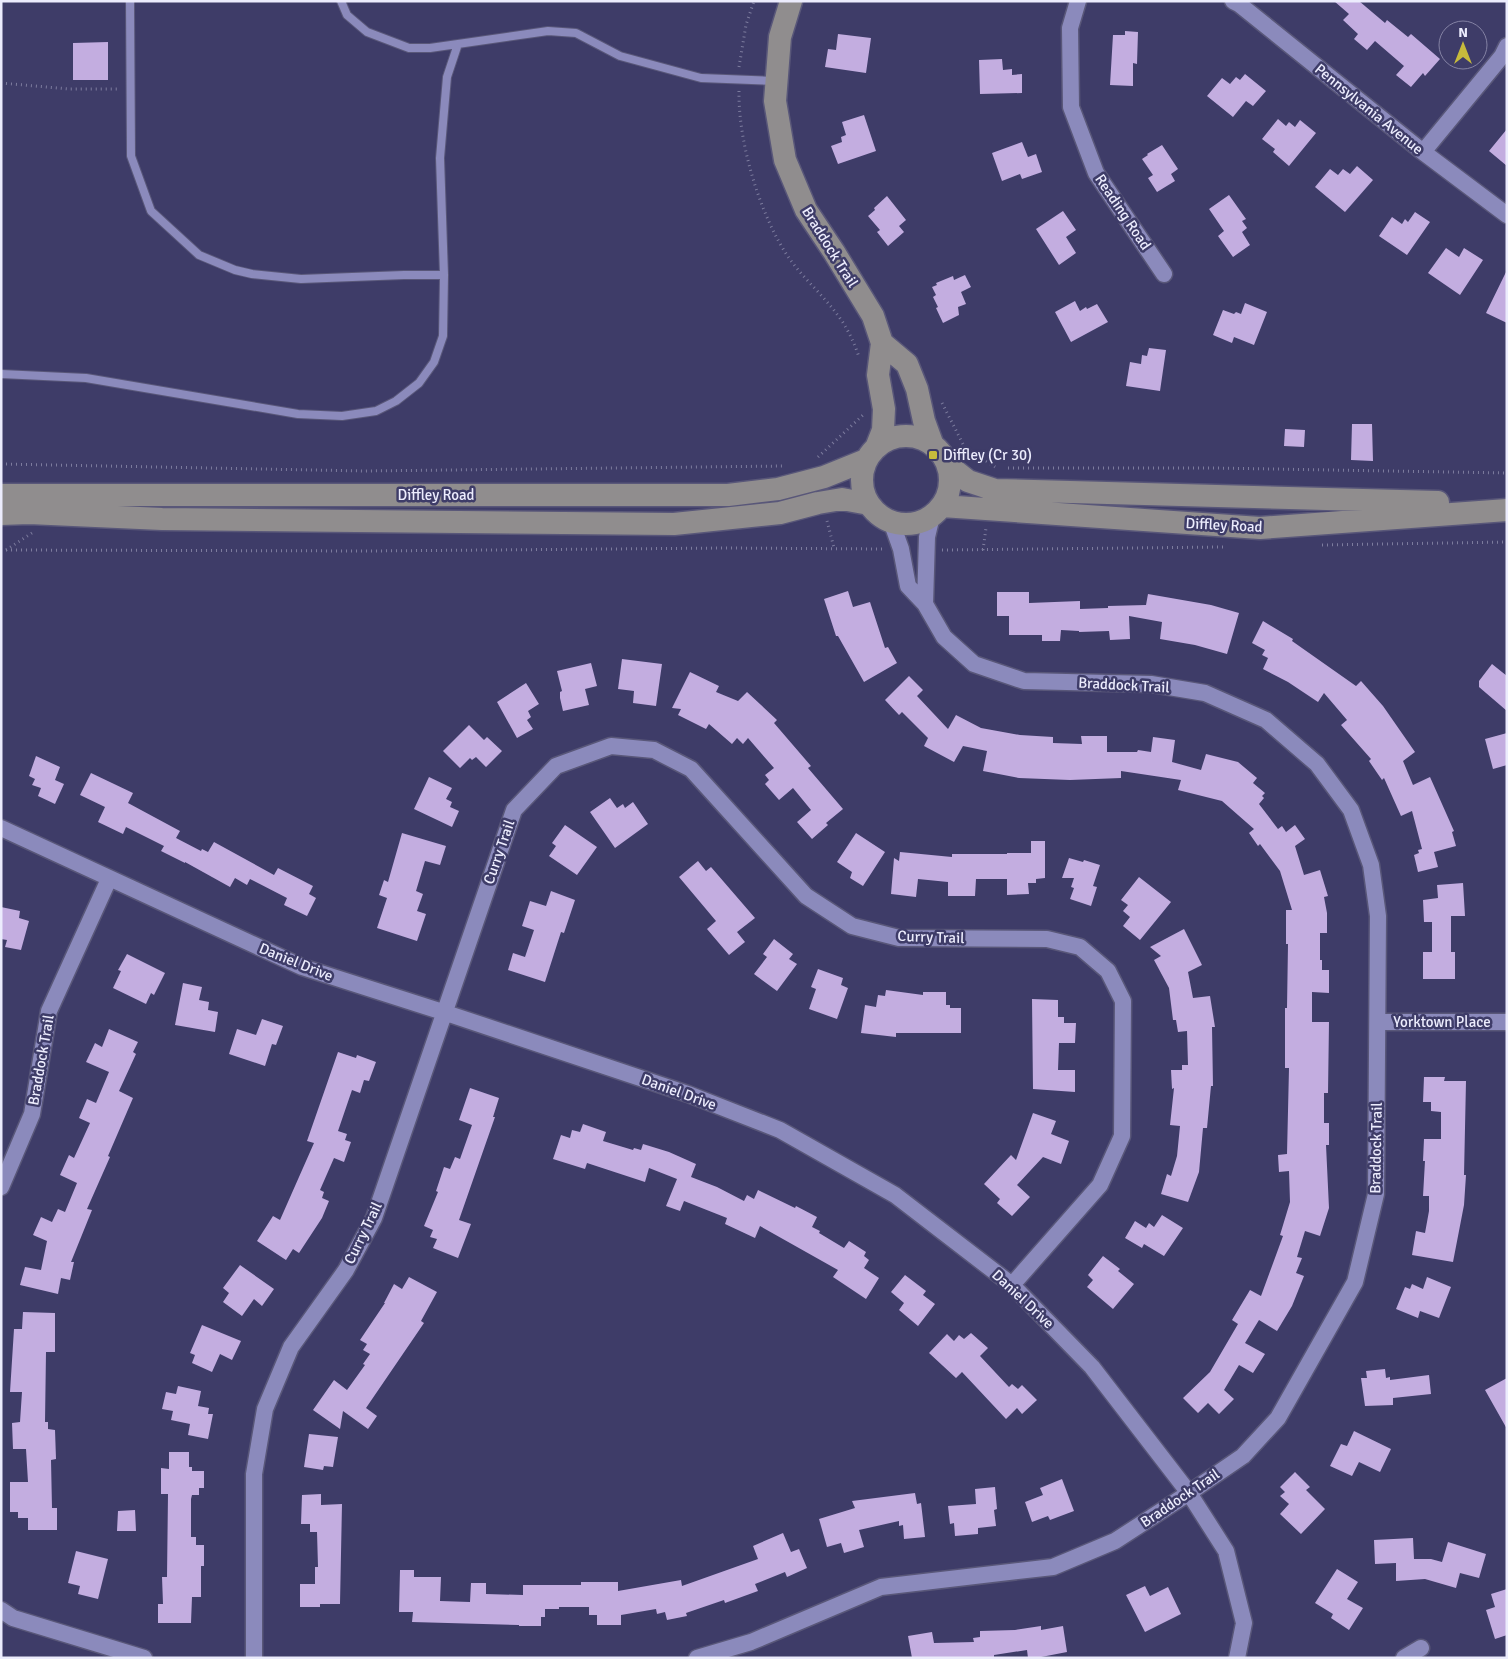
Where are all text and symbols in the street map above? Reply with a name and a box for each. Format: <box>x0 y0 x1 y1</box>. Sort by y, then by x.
north arrow <box>1438 20 1488 70</box>
text: N <box>1458 24 1468 41</box>
street label: Pennsylvania Avenue <box>1311 60 1427 158</box>
street label: Reading Road <box>1091 171 1155 253</box>
street label: Braddock Trail <box>798 203 862 291</box>
place label: Diffley (Cr 30) <box>943 446 1032 464</box>
marker: Diffley (Cr 30) <box>927 449 939 461</box>
street label: Diffley Road <box>397 486 475 504</box>
street label: Diffley Road <box>1185 514 1263 536</box>
street label: Braddock Trail <box>1078 674 1170 696</box>
street label: Curry Trail <box>480 817 518 887</box>
street label: Curry Trail <box>897 927 965 947</box>
street label: Daniel Drive <box>256 939 336 985</box>
street label: Braddock Trail <box>24 1013 58 1107</box>
street label: Yorktown Place <box>1393 1013 1491 1031</box>
street label: Daniel Drive <box>639 1070 719 1114</box>
street label: Braddock Trail <box>1366 1102 1386 1194</box>
street label: Curry Trail <box>340 1199 386 1267</box>
street label: Daniel Drive <box>988 1266 1058 1332</box>
street label: Braddock Trail <box>1137 1465 1223 1531</box>

